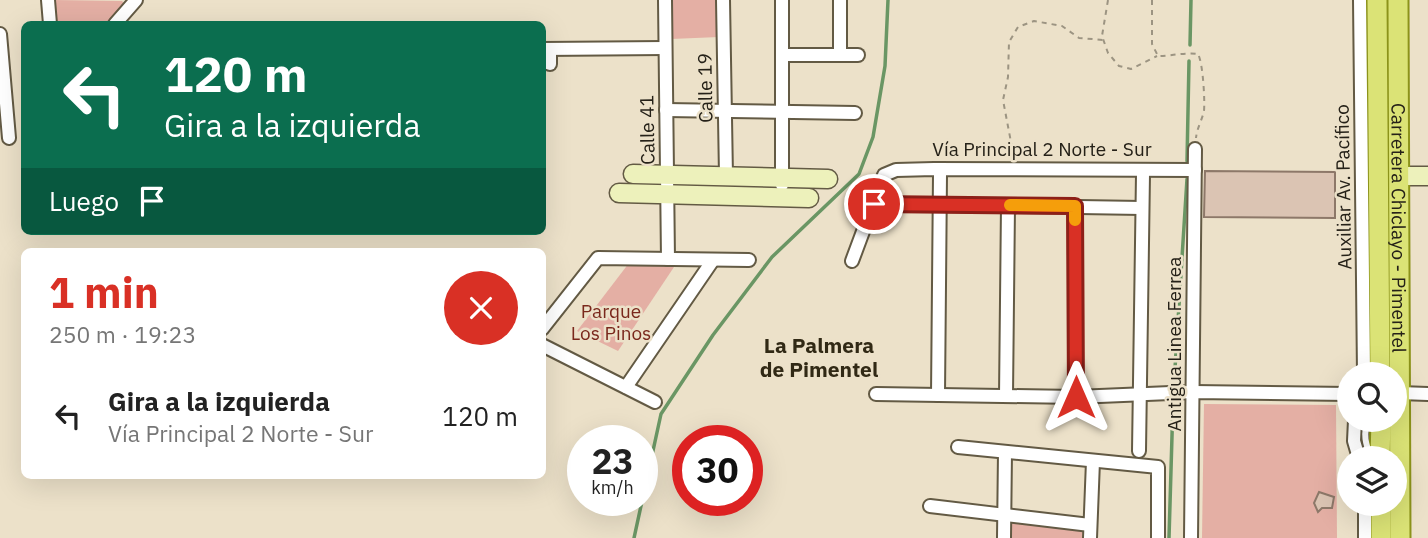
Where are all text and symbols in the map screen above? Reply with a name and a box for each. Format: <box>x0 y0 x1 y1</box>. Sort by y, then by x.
text: 120 m <box>164 42 308 105</box>
icon: left <box>49 49 140 140</box>
street label: Calle 19 <box>692 53 718 123</box>
street label: Calle 41 <box>634 95 660 165</box>
street label: Carretera Chiclayo - Pimentel <box>1386 103 1411 353</box>
text: Gira a la izquierda <box>164 104 421 146</box>
street label: Auxiliar Av. Pacífico <box>1330 104 1356 270</box>
street label: Vía Principal 2 Norte - Sur <box>932 137 1152 161</box>
pin <box>844 174 904 234</box>
icon: arrive <box>133 182 171 220</box>
text: Luego <box>49 184 119 218</box>
icon: arrive <box>855 185 893 223</box>
street label: Antigua Linea Ferrea <box>1162 257 1186 431</box>
text: 1 min <box>49 265 159 320</box>
button: close <box>444 271 518 345</box>
park label: Parque Los Pinos <box>571 299 651 345</box>
text: 250 m · 19:23 <box>49 319 196 349</box>
district label: La Palmera de Pimentel <box>760 331 878 383</box>
position arrow <box>1039 360 1113 434</box>
map controls <box>1337 362 1407 516</box>
button: search <box>1337 362 1407 432</box>
text: Gira a la izquierda <box>108 384 330 418</box>
icon: left <box>49 397 87 435</box>
text: 120 m <box>442 399 518 433</box>
text: Vía Principal 2 Norte - Sur <box>108 418 373 448</box>
speed limit sign: 30 <box>672 425 763 516</box>
text: 23 <box>591 438 634 484</box>
button: layers <box>1337 446 1407 516</box>
text: km/h <box>591 476 634 499</box>

